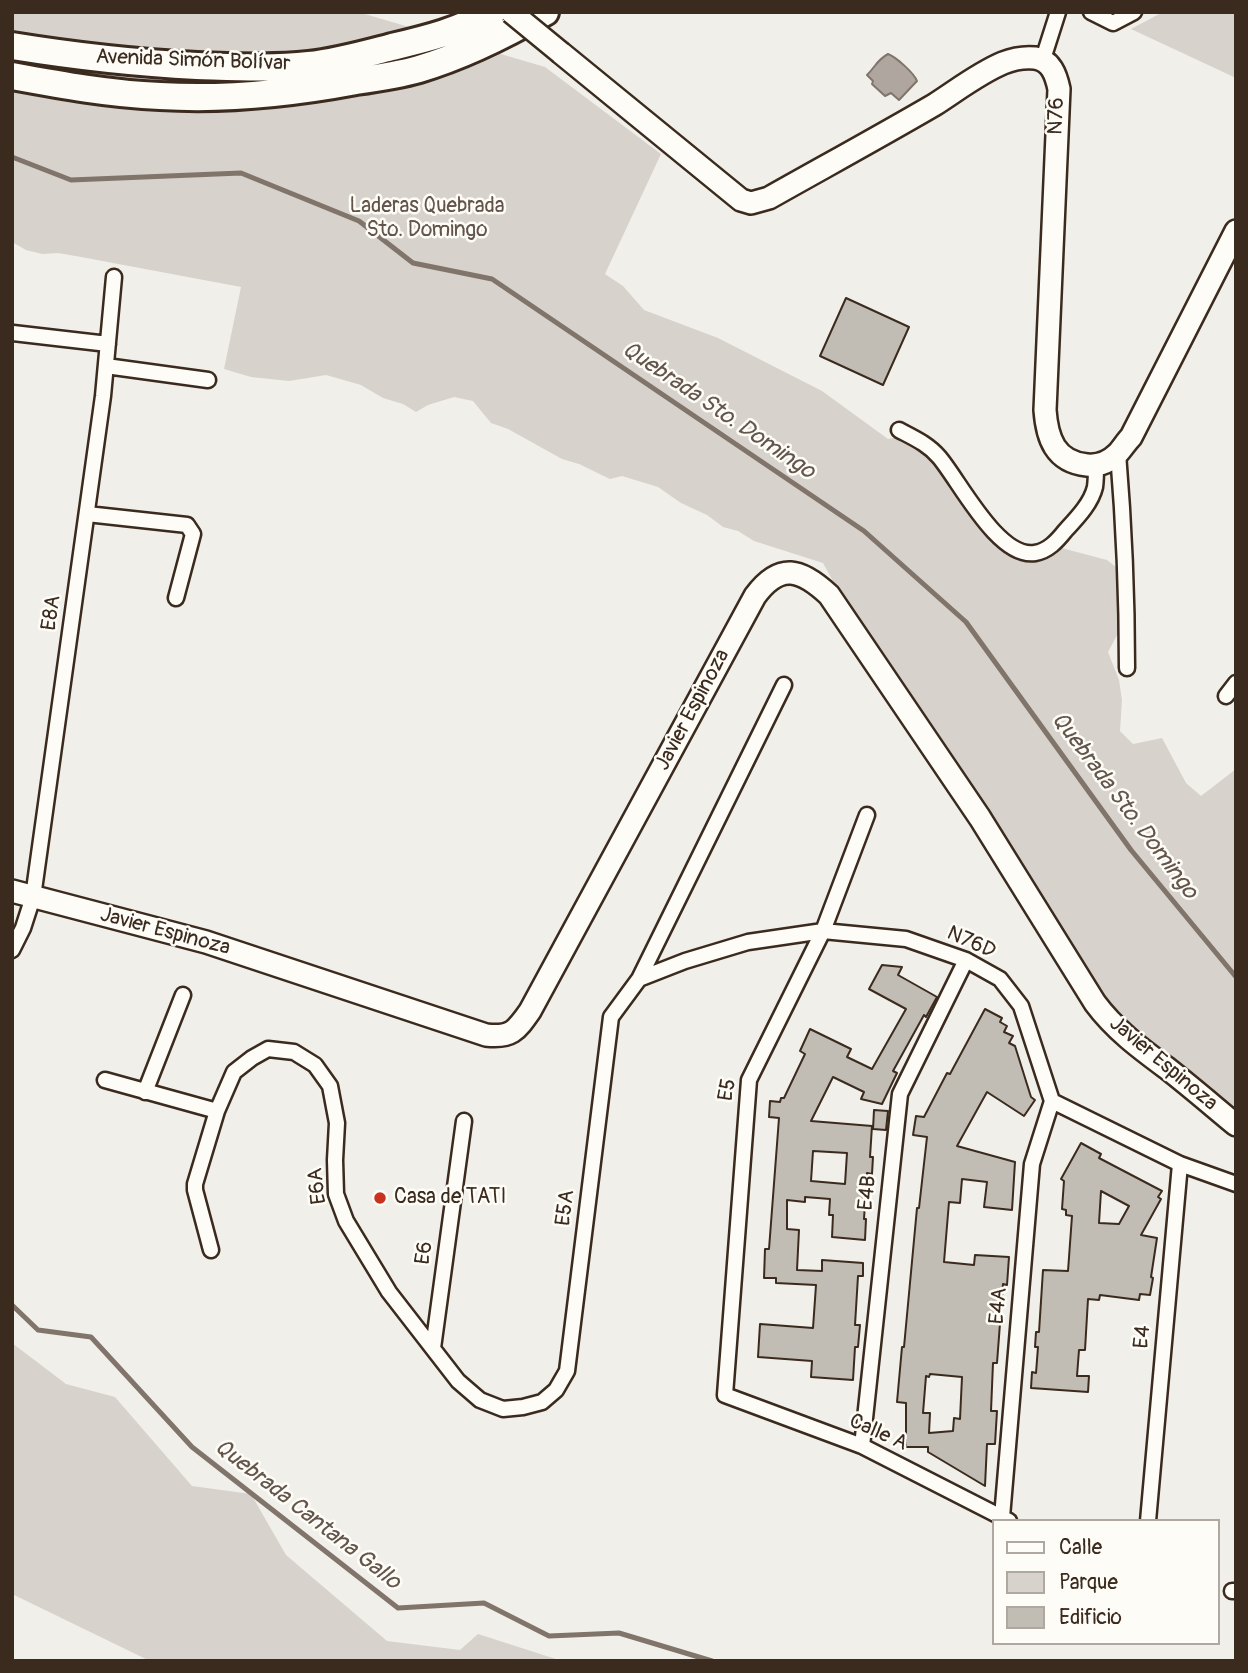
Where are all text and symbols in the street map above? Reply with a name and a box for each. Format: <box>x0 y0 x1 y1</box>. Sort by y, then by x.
street label: Avenida Simón Bolívar <box>95 45 291 77</box>
street label: N76 <box>1044 97 1070 135</box>
park label: Laderas Quebrada Sto. Domingo <box>349 194 505 244</box>
water label: Quebrada Sto. Domingo <box>616 336 820 486</box>
street label: E8A <box>37 594 67 632</box>
street label: Javier Espinoza <box>651 645 735 775</box>
water label: Quebrada Sto. Domingo <box>1045 707 1203 905</box>
street label: Javier Espinoza <box>97 903 233 961</box>
street label: N76D <box>943 921 999 965</box>
street label: Javier Espinoza <box>1104 1011 1222 1117</box>
street label: E5 <box>714 1077 742 1103</box>
street label: E6A <box>303 1166 333 1206</box>
street label: E4B <box>854 1174 882 1212</box>
place label: Casa de TATI <box>394 1185 506 1211</box>
street label: E5A <box>551 1189 581 1227</box>
marker: Casa de TATI <box>372 1190 388 1206</box>
street label: E6 <box>411 1240 439 1266</box>
street label: E4A <box>985 1287 1013 1325</box>
street label: E4 <box>1129 1324 1157 1350</box>
street label: Calle A <box>845 1409 911 1457</box>
water label: Quebrada Cantana Gallo <box>209 1434 405 1596</box>
legend <box>992 1519 1220 1645</box>
text: Calle <box>1059 1534 1102 1561</box>
text: Parque <box>1059 1569 1118 1596</box>
text: Edificio <box>1059 1604 1122 1631</box>

